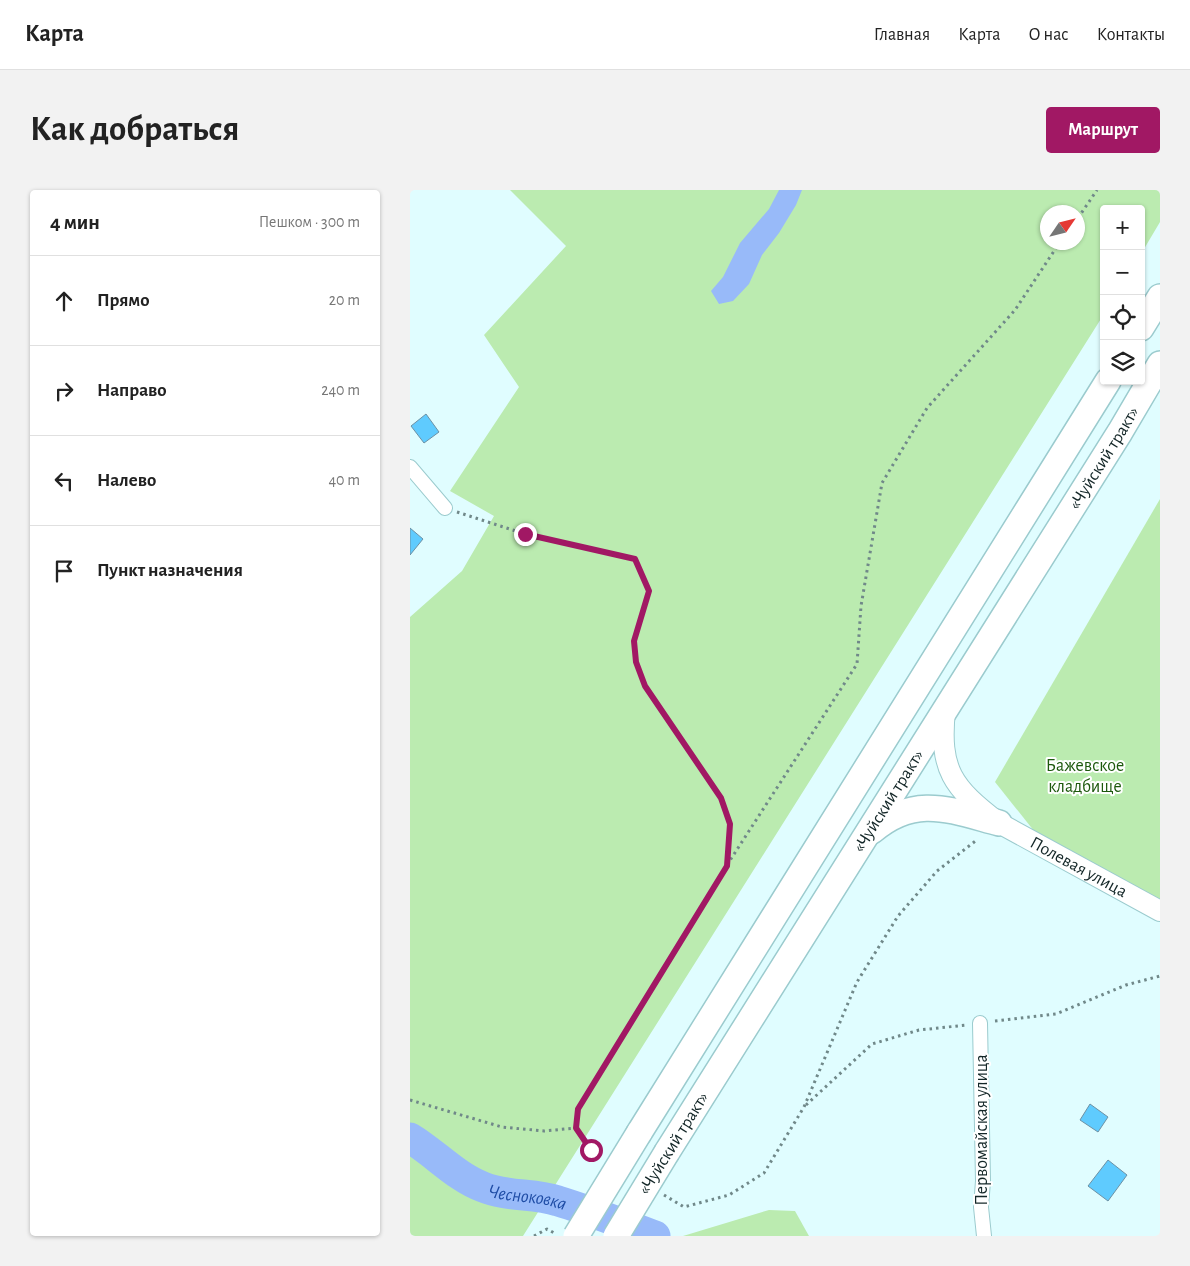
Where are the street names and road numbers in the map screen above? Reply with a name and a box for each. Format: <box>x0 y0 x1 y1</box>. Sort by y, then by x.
street label: «Чуйский тракт» <box>1066 404 1143 513</box>
street label: «Чуйский тракт» <box>850 747 928 856</box>
street label: Полевая улица <box>1027 834 1130 901</box>
street label: Первомайская улица <box>973 1054 991 1206</box>
street label: «Чуйский тракт» <box>635 1089 713 1198</box>

